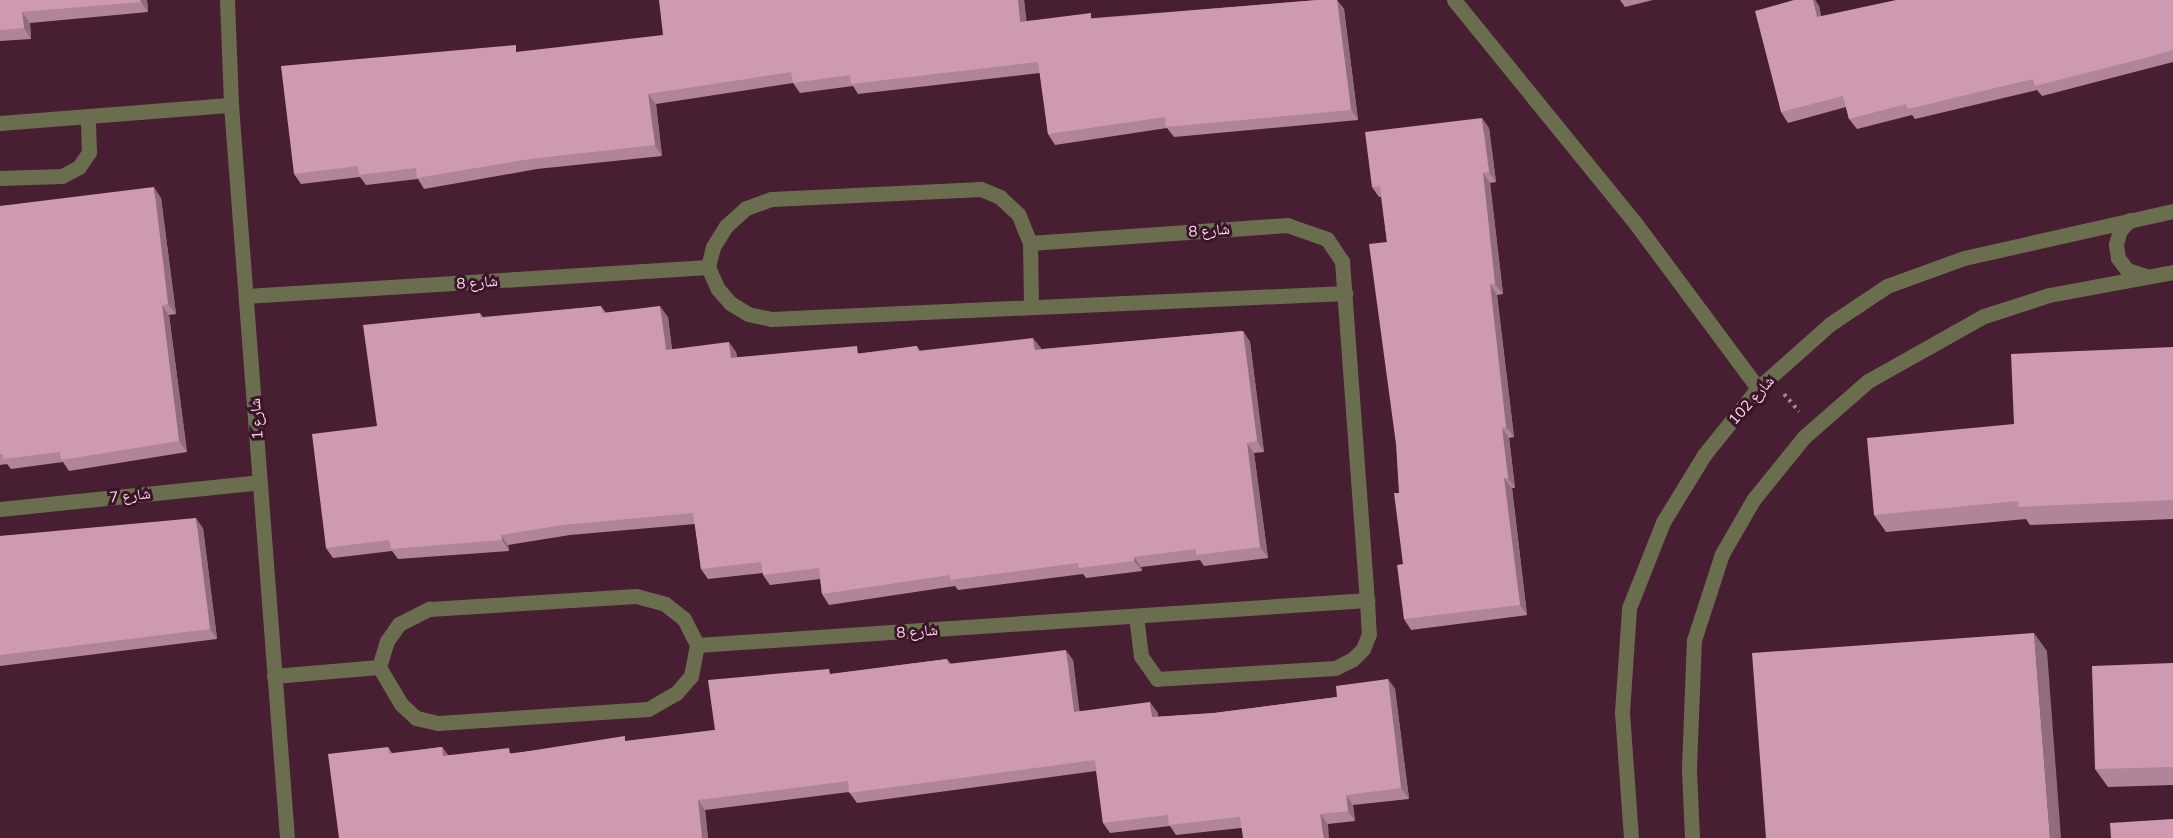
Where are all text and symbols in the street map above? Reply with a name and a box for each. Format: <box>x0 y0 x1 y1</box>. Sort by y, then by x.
street label: شارع 8 <box>1188 220 1230 240</box>
street label: شارع 8 <box>456 272 498 292</box>
street label: شارع 102 <box>1724 372 1778 428</box>
street label: شارع 1 <box>246 398 266 440</box>
street label: شارع 7 <box>108 484 152 506</box>
street label: شارع 8 <box>896 621 938 641</box>

